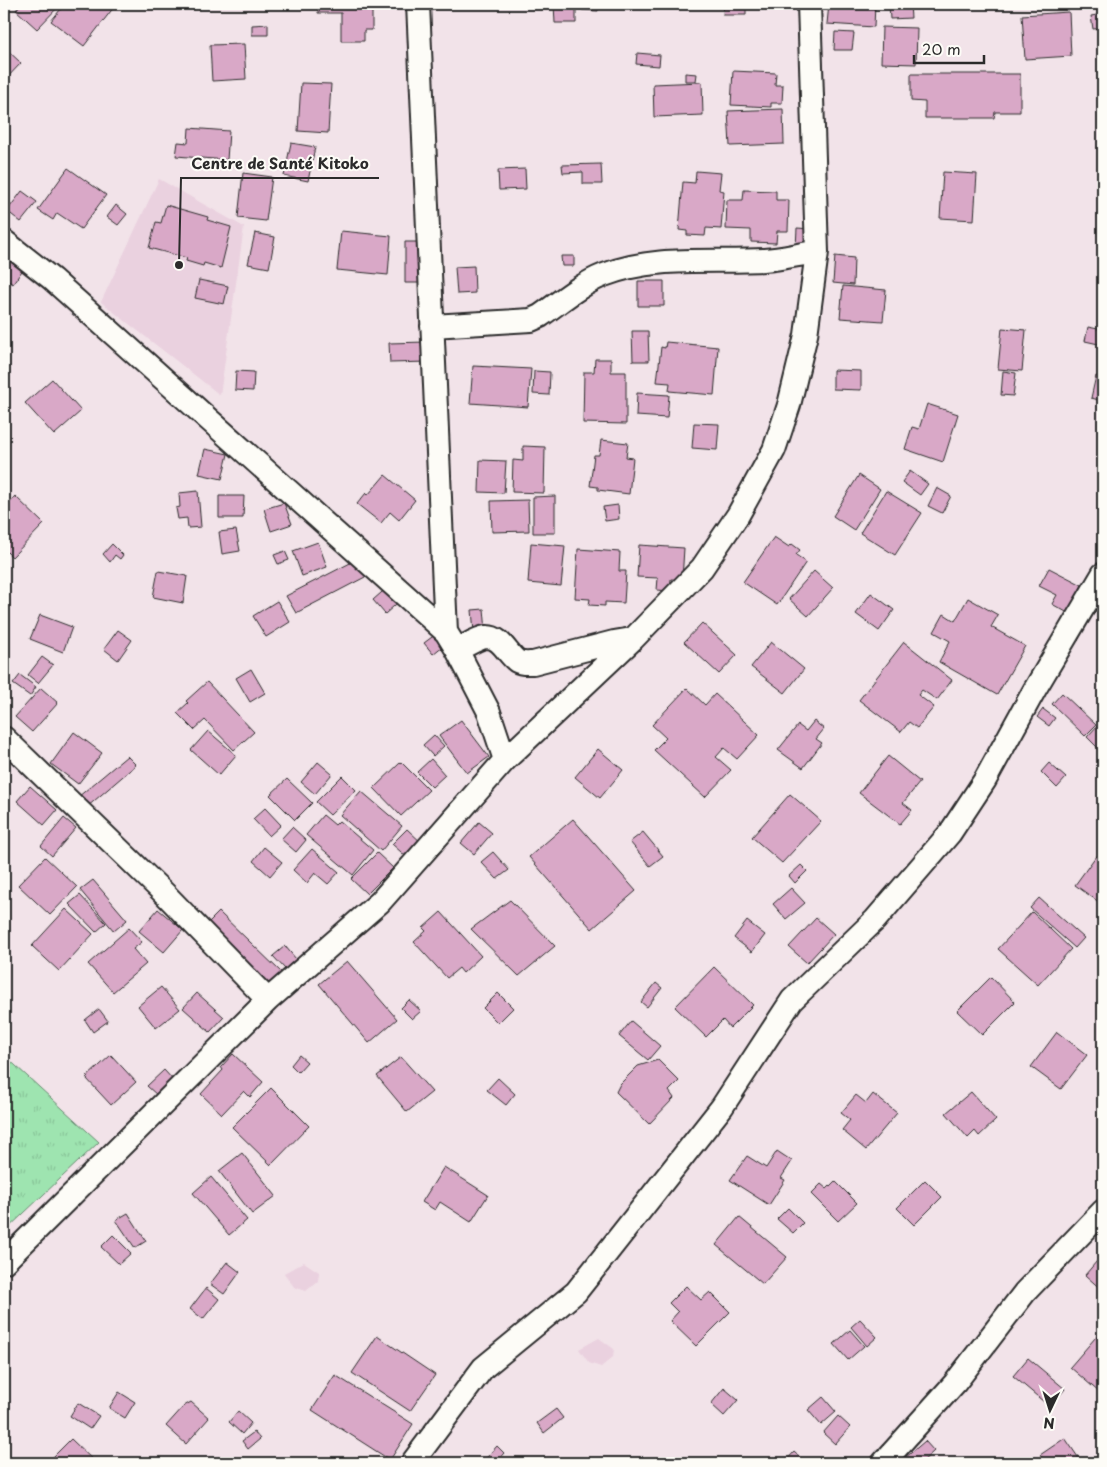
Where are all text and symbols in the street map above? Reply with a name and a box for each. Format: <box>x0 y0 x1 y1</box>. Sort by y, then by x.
scale bar <box>914 32 984 64</box>
text: 20 m <box>922 37 961 60</box>
callout: Centre de Santé Kitoko <box>181 148 379 178</box>
text: Centre de Santé Kitoko <box>191 151 369 174</box>
north arrow <box>1024 1384 1074 1434</box>
text: N <box>1043 1413 1055 1434</box>

